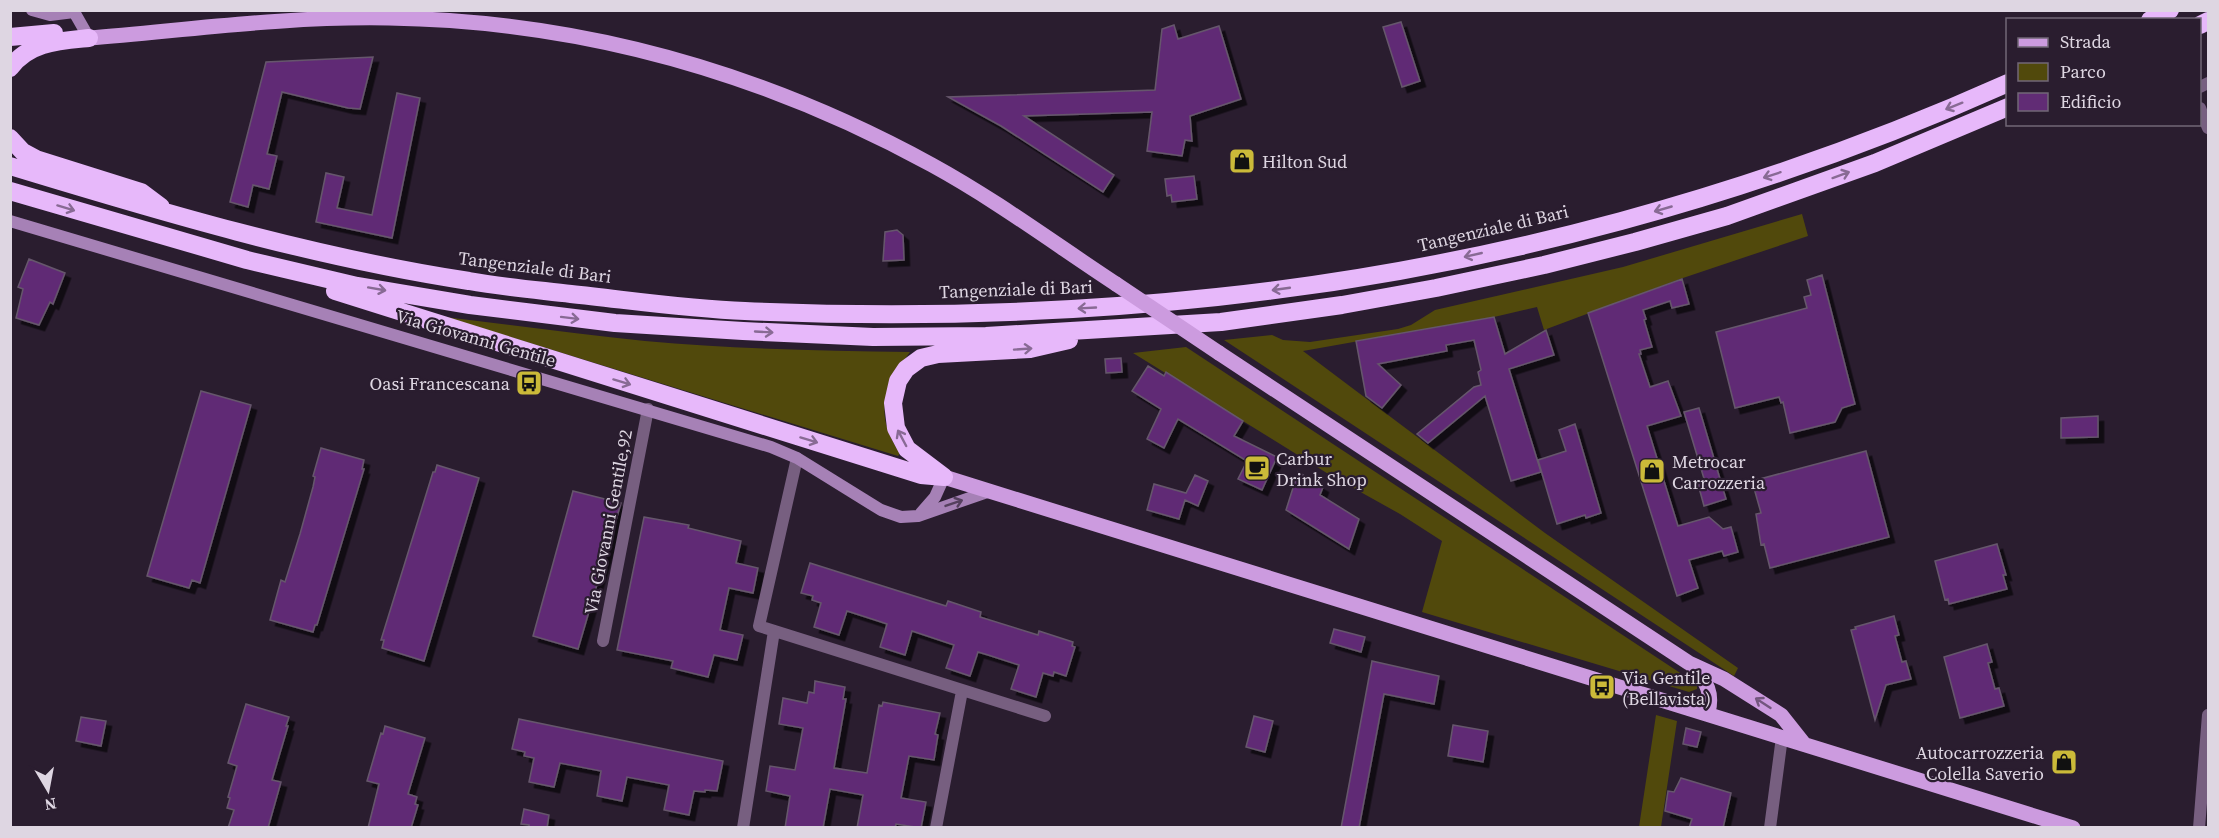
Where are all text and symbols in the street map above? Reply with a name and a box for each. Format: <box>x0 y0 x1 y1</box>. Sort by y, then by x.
legend <box>2006 18 2201 126</box>
text: Strada <box>2060 29 2111 54</box>
text: Parco <box>2060 59 2106 84</box>
text: Edificio <box>2060 89 2121 114</box>
one-way arrow <box>1945 101 1964 112</box>
shop icon: Hilton Sud <box>1227 146 1257 176</box>
place label: Hilton Sud <box>1262 149 1347 174</box>
one-way arrow <box>1831 169 1850 180</box>
one-way arrow <box>1763 171 1781 182</box>
street label: Tangenziale di Bari <box>1415 199 1571 257</box>
one-way arrow <box>57 203 76 214</box>
one-way arrow <box>1653 203 1672 215</box>
street label: Tangenziale di Bari <box>457 245 613 289</box>
one-way arrow <box>1464 250 1483 262</box>
street label: Tangenziale di Bari <box>939 274 1093 304</box>
one-way arrow <box>1272 283 1292 294</box>
one-way arrow <box>367 284 386 295</box>
one-way arrow <box>1078 302 1098 313</box>
street label: Via Giovanni Gentile <box>393 303 559 373</box>
one-way arrow <box>559 313 579 324</box>
one-way arrow <box>754 327 774 338</box>
one-way arrow <box>1012 343 1032 354</box>
bus stop icon: Oasi Francescana <box>514 368 544 398</box>
place label: Oasi Francescana <box>370 371 511 396</box>
one-way arrow <box>613 377 632 388</box>
street label: Via Giovanni Gentile,92 <box>578 427 638 617</box>
one-way arrow <box>896 430 907 448</box>
one-way arrow <box>799 435 818 446</box>
place label: Carbur Drink Shop <box>1276 446 1367 492</box>
place label: Metrocar Carrozzeria <box>1672 449 1766 495</box>
cafe icon: Carbur Drink Shop <box>1242 453 1272 483</box>
shop icon: Metrocar Carrozzeria <box>1637 456 1667 486</box>
one-way arrow <box>944 497 963 508</box>
place label: Via Gentile (Bellavista) <box>1622 665 1711 711</box>
bus stop icon: Via Gentile (Bellavista) <box>1587 672 1617 702</box>
one-way arrow <box>1755 697 1772 709</box>
place label: Autocarrozzeria Colella Saverio <box>1916 740 2045 786</box>
shop icon: Autocarrozzeria Colella Saverio <box>2049 747 2079 777</box>
north arrow <box>18 760 78 820</box>
text: N <box>43 793 58 817</box>

